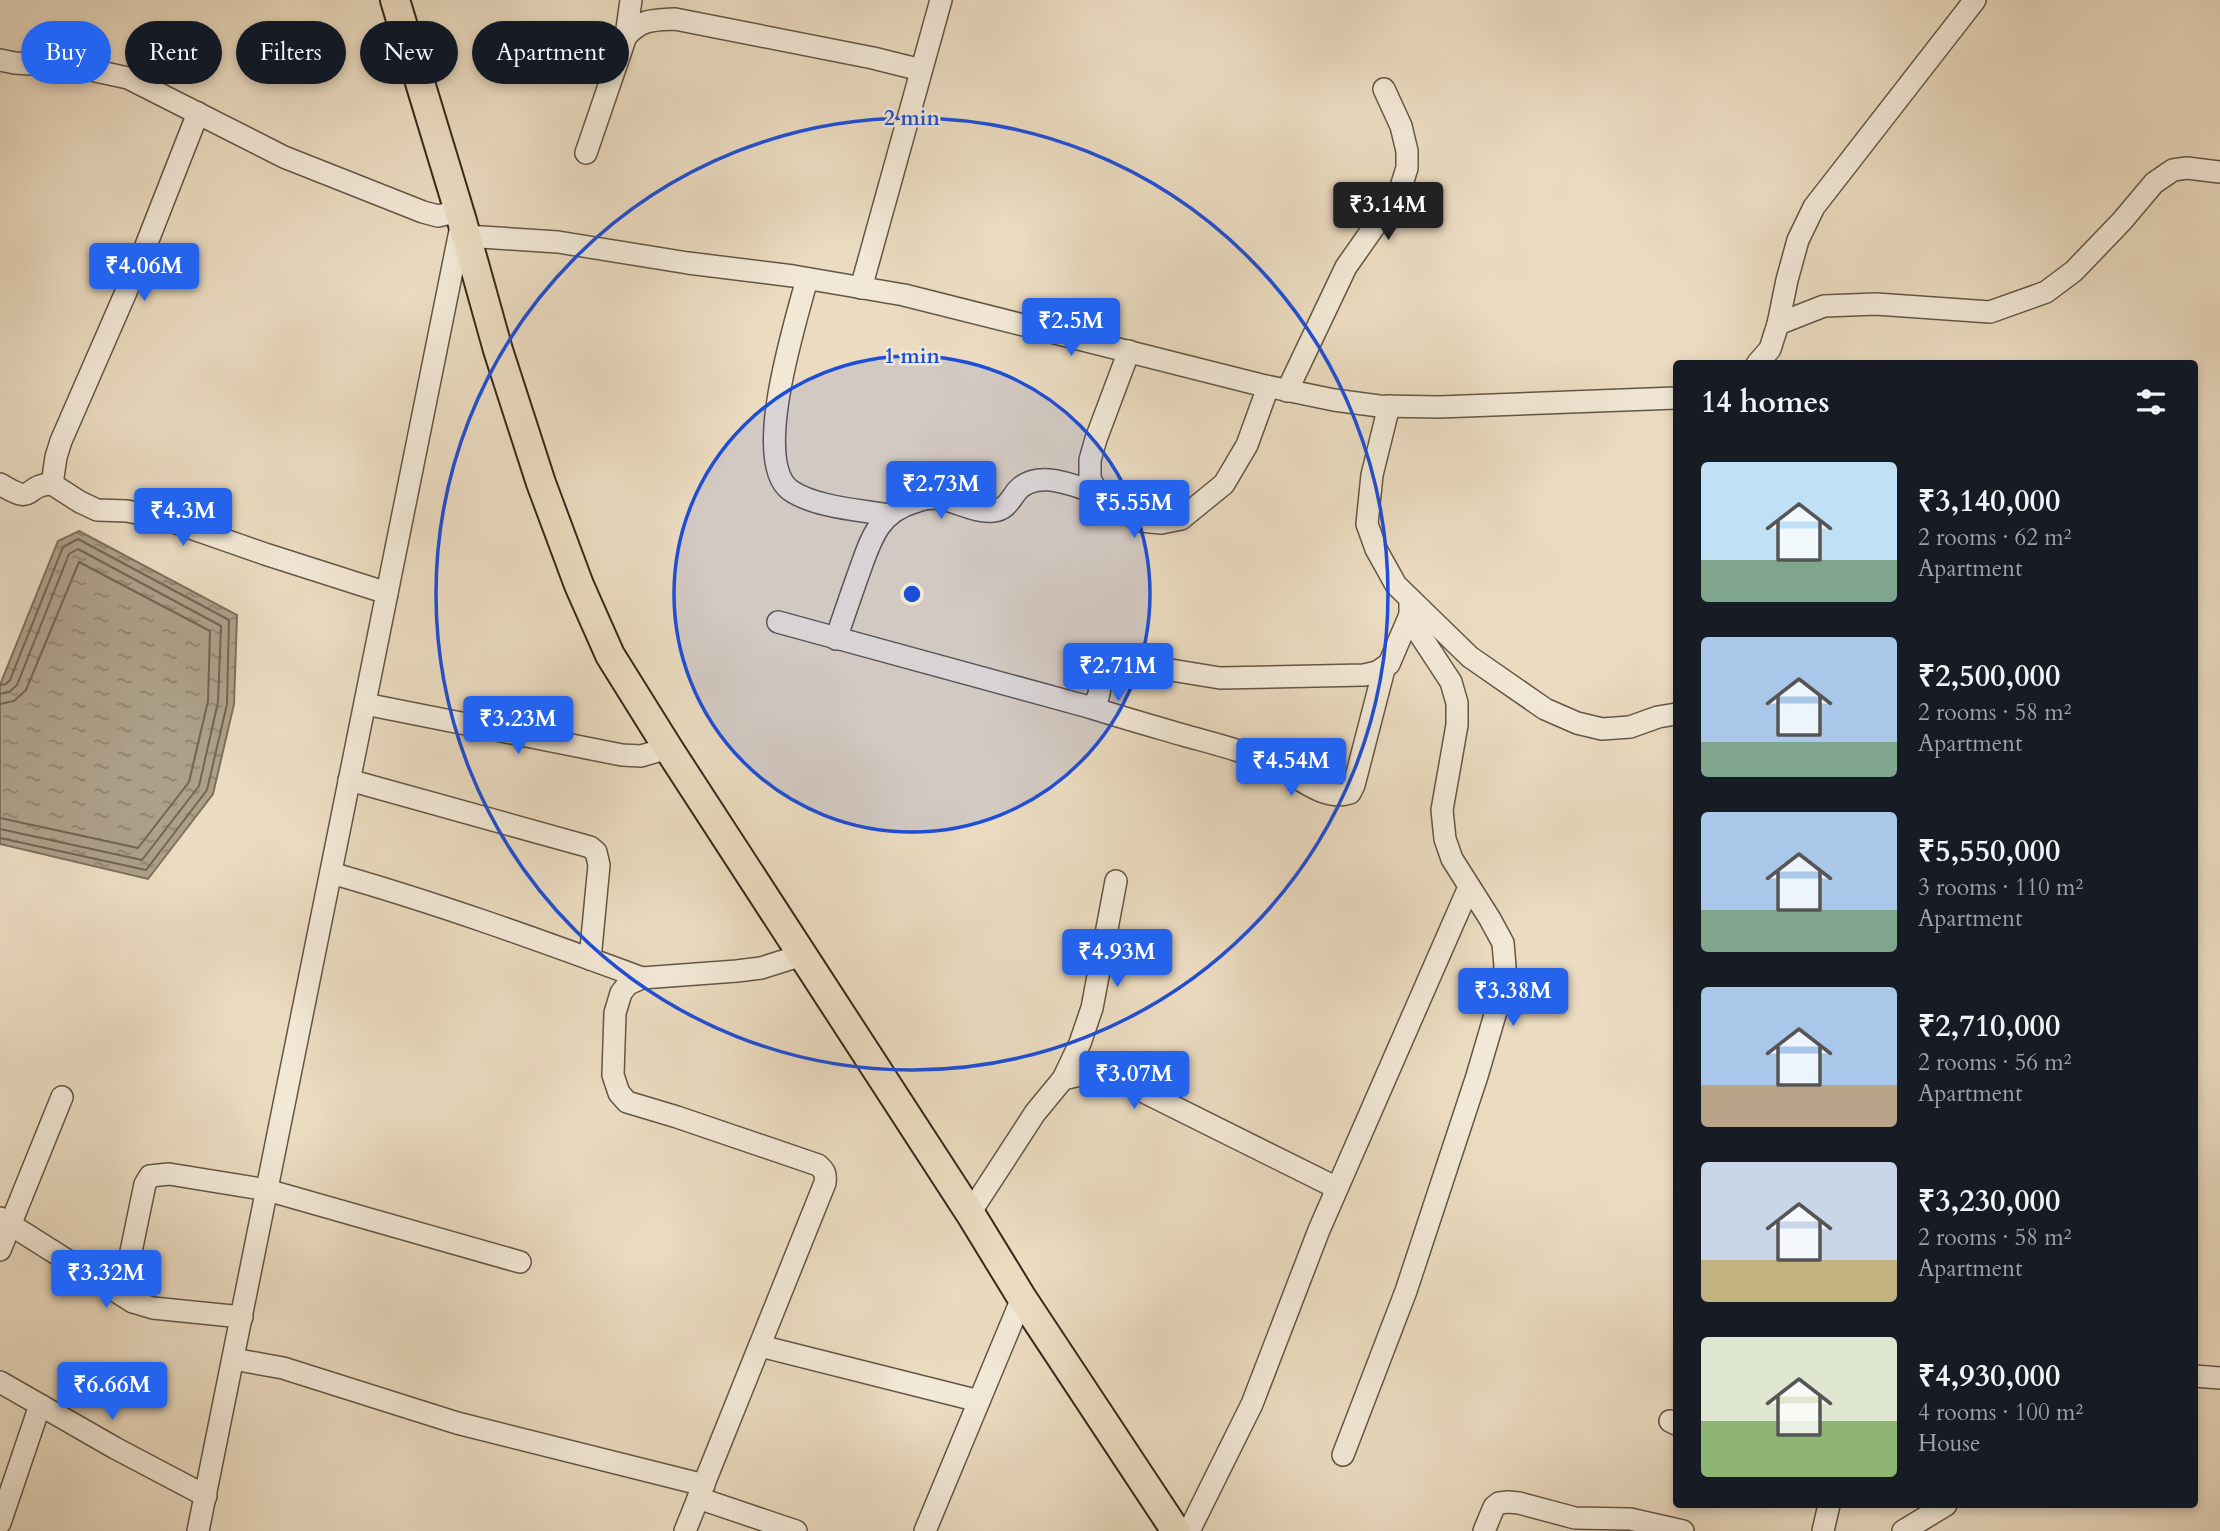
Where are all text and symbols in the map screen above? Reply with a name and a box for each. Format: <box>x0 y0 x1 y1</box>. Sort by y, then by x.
chip: Buy <box>21 21 111 84</box>
chip: Rent <box>125 21 222 84</box>
chip: Filters <box>236 21 346 84</box>
chip: New <box>360 21 458 84</box>
chip: Apartment <box>472 21 629 84</box>
text: 2 min <box>884 104 940 133</box>
pin: ₹3.14M <box>1331 182 1445 242</box>
text: ₹3.14M <box>1349 189 1427 220</box>
pin: ₹4.06M <box>87 244 201 303</box>
text: ₹4.06M <box>105 250 183 281</box>
pin: ₹2.5M <box>1022 298 1120 358</box>
text: ₹2.5M <box>1038 305 1104 336</box>
text: 1 min <box>884 342 940 371</box>
text: 14 homes <box>1701 382 1830 423</box>
icon: filters <box>2132 383 2170 421</box>
pin: ₹2.73M <box>884 462 998 521</box>
text: ₹2.73M <box>902 468 980 499</box>
pin: ₹5.55M <box>1077 480 1191 540</box>
text: ₹3,140,000 <box>1918 481 2060 522</box>
text: ₹5.55M <box>1095 487 1173 518</box>
pin: ₹4.3M <box>134 489 232 548</box>
icon: home <box>1757 490 1841 574</box>
text: ₹4.3M <box>150 495 216 526</box>
text: 2 rooms · 62 m² <box>1918 522 2071 553</box>
text: Apartment <box>1918 553 2022 584</box>
centre of rings <box>900 582 924 606</box>
pin: ₹2.71M <box>1061 644 1175 703</box>
text: ₹2.71M <box>1079 650 1157 681</box>
text: ₹2,500,000 <box>1918 656 2060 697</box>
icon: home <box>1757 665 1841 749</box>
pin: ₹3.23M <box>461 696 575 756</box>
text: 2 rooms · 58 m² <box>1918 697 2071 728</box>
text: ₹3.23M <box>479 703 557 734</box>
text: Apartment <box>1918 728 2022 759</box>
pin: ₹4.54M <box>1234 738 1348 798</box>
text: ₹4.54M <box>1252 745 1330 776</box>
text: ₹5,550,000 <box>1918 831 2060 872</box>
icon: home <box>1757 840 1841 924</box>
text: 3 rooms · 110 m² <box>1918 872 2083 903</box>
text: Apartment <box>1918 903 2022 934</box>
pin: ₹4.93M <box>1060 930 1174 989</box>
text: ₹4.93M <box>1078 936 1156 967</box>
pin: ₹3.38M <box>1456 968 1570 1028</box>
text: ₹3.38M <box>1474 975 1552 1006</box>
text: ₹2,710,000 <box>1918 1006 2060 1047</box>
icon: home <box>1757 1015 1841 1099</box>
text: 2 rooms · 56 m² <box>1918 1047 2071 1078</box>
pin: ₹3.07M <box>1077 1052 1191 1111</box>
text: ₹3.07M <box>1095 1058 1173 1089</box>
text: Apartment <box>1918 1078 2022 1109</box>
text: ₹3,230,000 <box>1918 1181 2060 1222</box>
icon: home <box>1757 1190 1841 1274</box>
text: 2 rooms · 58 m² <box>1918 1222 2071 1253</box>
pin: ₹3.32M <box>49 1250 163 1310</box>
text: Apartment <box>1918 1253 2022 1284</box>
text: ₹3.32M <box>67 1257 145 1288</box>
text: ₹4,930,000 <box>1918 1356 2060 1397</box>
pin: ₹6.66M <box>55 1362 169 1422</box>
icon: home <box>1757 1365 1841 1449</box>
text: ₹6.66M <box>73 1369 151 1400</box>
text: 4 rooms · 100 m² <box>1918 1397 2083 1428</box>
text: House <box>1918 1428 1980 1459</box>

